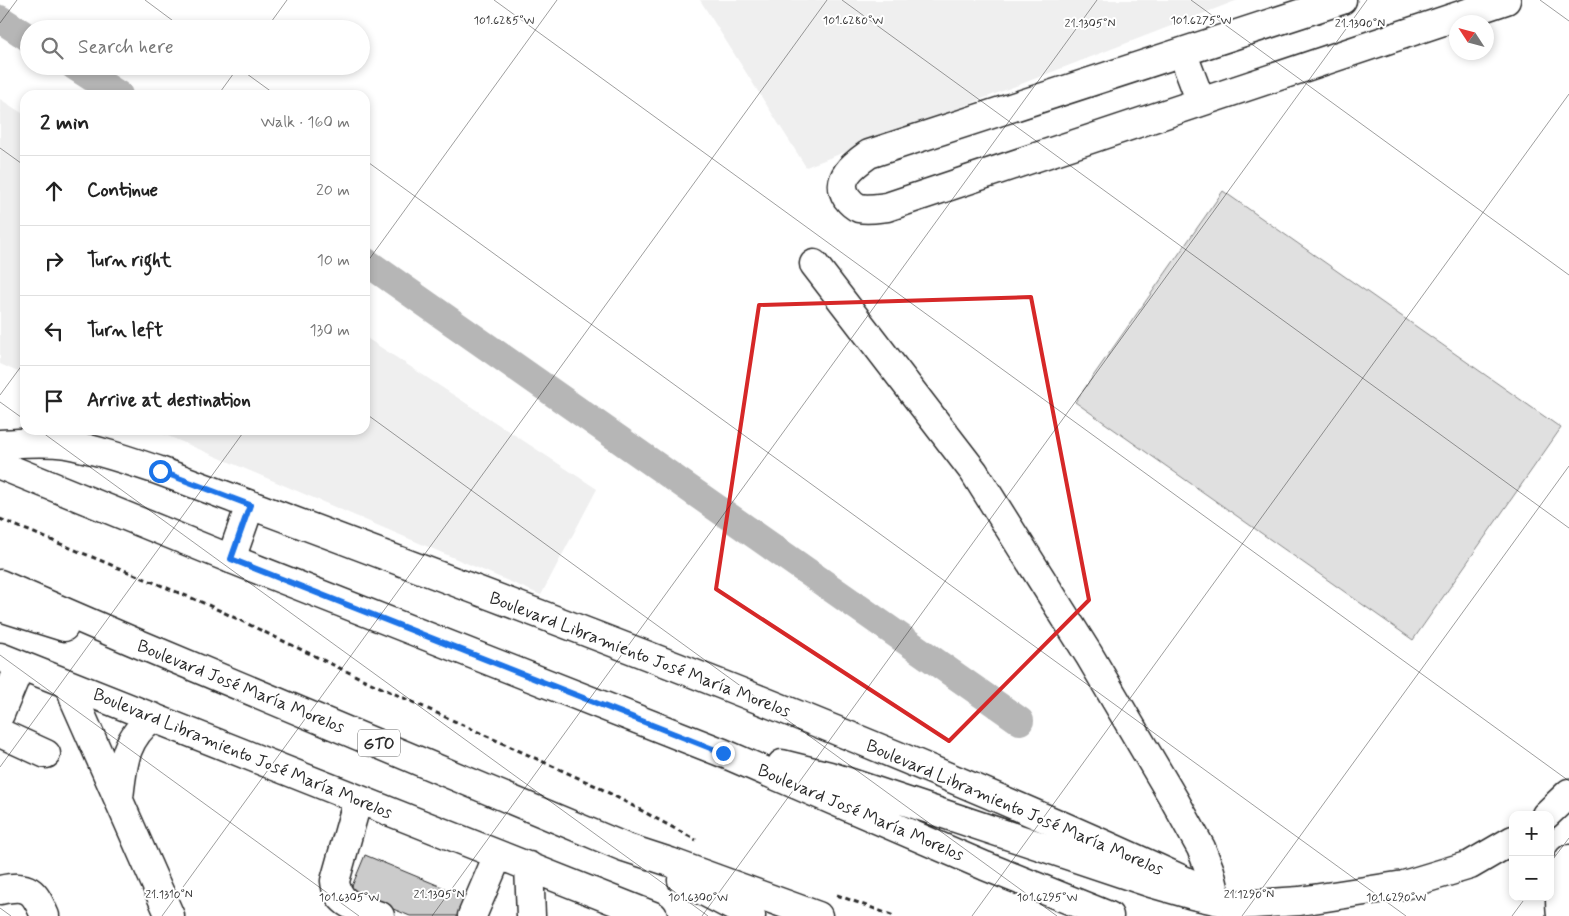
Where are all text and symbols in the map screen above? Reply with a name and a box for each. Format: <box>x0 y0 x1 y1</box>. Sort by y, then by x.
text: 101.6285°W <box>474 13 535 29</box>
text: 101.6280°W <box>823 13 883 29</box>
text: 101.6275°W <box>1170 13 1232 29</box>
north arrow <box>1449 15 1494 60</box>
text: 21.1305°N <box>1065 16 1115 32</box>
text: 21.1300°N <box>1335 16 1385 32</box>
search box <box>20 20 370 75</box>
icon: search <box>38 34 66 62</box>
text: Search here <box>78 35 174 60</box>
text: 2 min <box>40 109 89 137</box>
text: Walk · 160 m <box>260 112 350 133</box>
icon: ahead <box>40 177 68 205</box>
text: Continue <box>87 178 158 203</box>
text: 20 m <box>316 180 350 201</box>
icon: right <box>40 247 68 275</box>
text: Turn right <box>87 248 171 273</box>
text: 10 m <box>317 250 350 271</box>
icon: left <box>40 317 68 345</box>
text: Turn left <box>87 318 163 343</box>
text: 130 m <box>309 320 350 341</box>
icon: arrive <box>40 387 68 415</box>
text: Arrive at destination <box>87 388 251 413</box>
route start <box>149 460 172 483</box>
street label: Boulevard Libramiento José María Morelos <box>486 586 794 724</box>
street label: Boulevard José María Morelos <box>133 634 348 740</box>
street label: Boulevard Libramiento José María Morelos <box>89 683 396 825</box>
road number: GTO <box>358 730 400 756</box>
street label: Boulevard Libramiento José María Morelos <box>862 734 1167 882</box>
route end <box>712 742 735 765</box>
street label: Boulevard José María Morelos <box>754 759 967 867</box>
map controls <box>1509 811 1554 901</box>
button: + <box>1509 811 1554 856</box>
button: − <box>1509 856 1554 901</box>
text: 21.1310°N <box>145 887 193 903</box>
text: 21.1305°N <box>414 887 464 903</box>
text: 21.1290°N <box>1224 887 1274 903</box>
text: 101.6305°W <box>319 890 379 906</box>
text: 101.6300°W <box>668 890 728 906</box>
text: 101.6295°W <box>1017 890 1077 906</box>
text: 101.6290°W <box>1366 890 1426 906</box>

